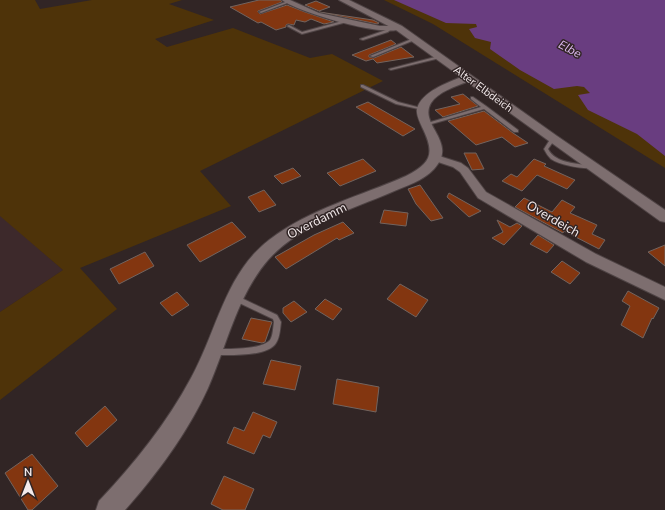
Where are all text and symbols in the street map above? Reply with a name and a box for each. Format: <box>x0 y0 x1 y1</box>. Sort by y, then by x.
water label: Elbe <box>556 36 585 62</box>
street label: Alter Elbdeich <box>450 62 516 116</box>
street label: Overdeich <box>523 196 583 242</box>
street label: Overdamm <box>284 198 350 244</box>
north arrow <box>8 462 48 502</box>
text: N <box>24 465 32 480</box>

